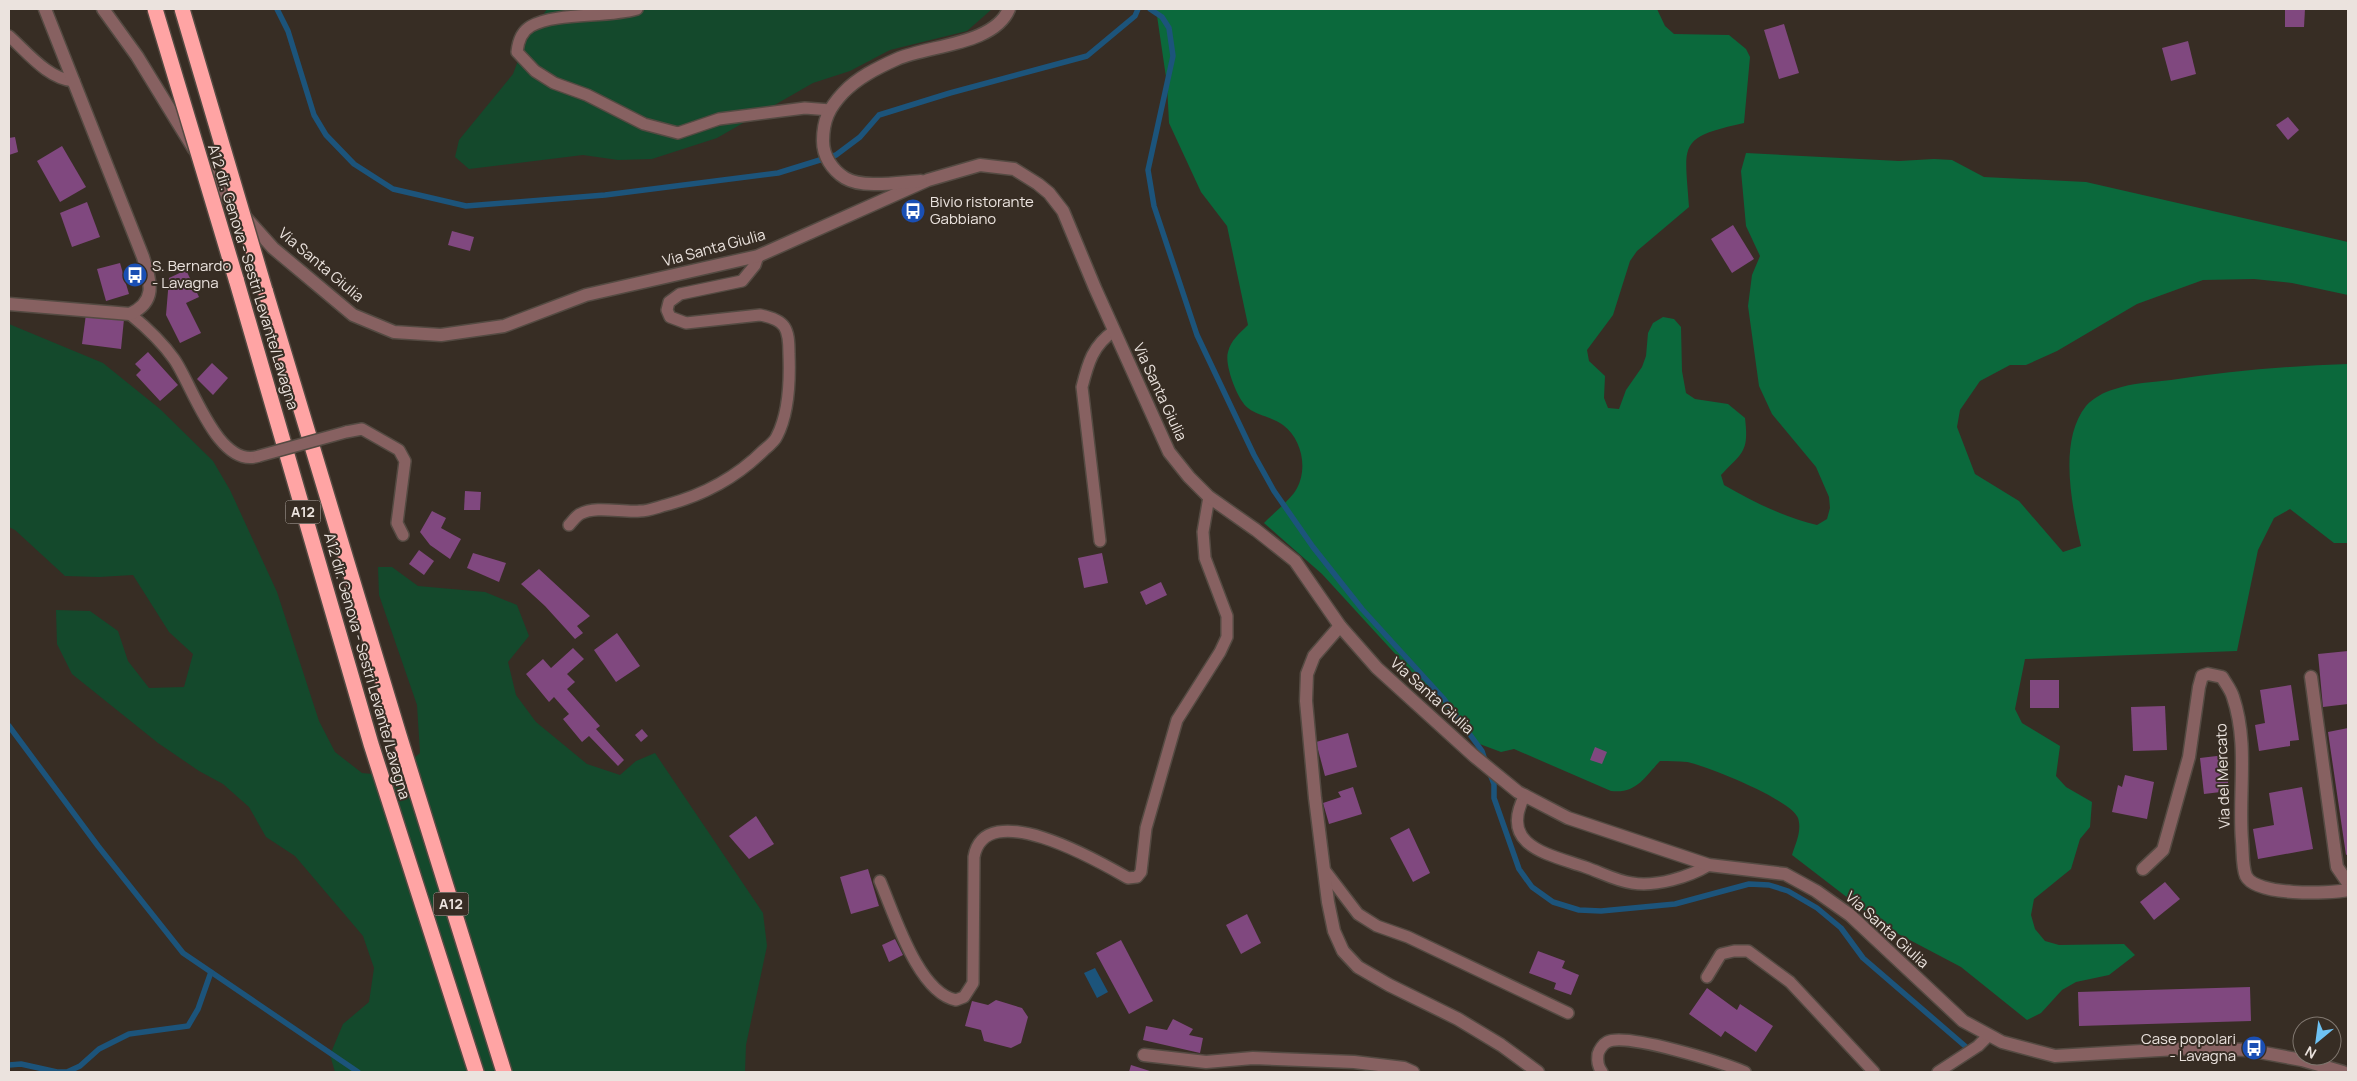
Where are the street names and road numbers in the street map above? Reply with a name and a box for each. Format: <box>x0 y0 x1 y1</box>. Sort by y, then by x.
street label: A12 dir. Genova - Sestri Levante/Lavagna <box>203 142 304 412</box>
street label: Via Santa Giulia <box>274 223 369 307</box>
street label: Via Santa Giulia <box>660 224 768 271</box>
street label: Via Santa Giulia <box>1129 339 1192 444</box>
road number: A12 <box>286 501 320 524</box>
street label: A12 dir. Genova - Sestri Levante/Lavagna <box>319 530 416 802</box>
street label: Via Santa Giulia <box>1386 652 1479 739</box>
street label: Via del Mercato <box>2210 723 2235 829</box>
street label: Via Santa Giulia <box>1841 886 1934 973</box>
road number: A12 <box>434 892 468 916</box>

